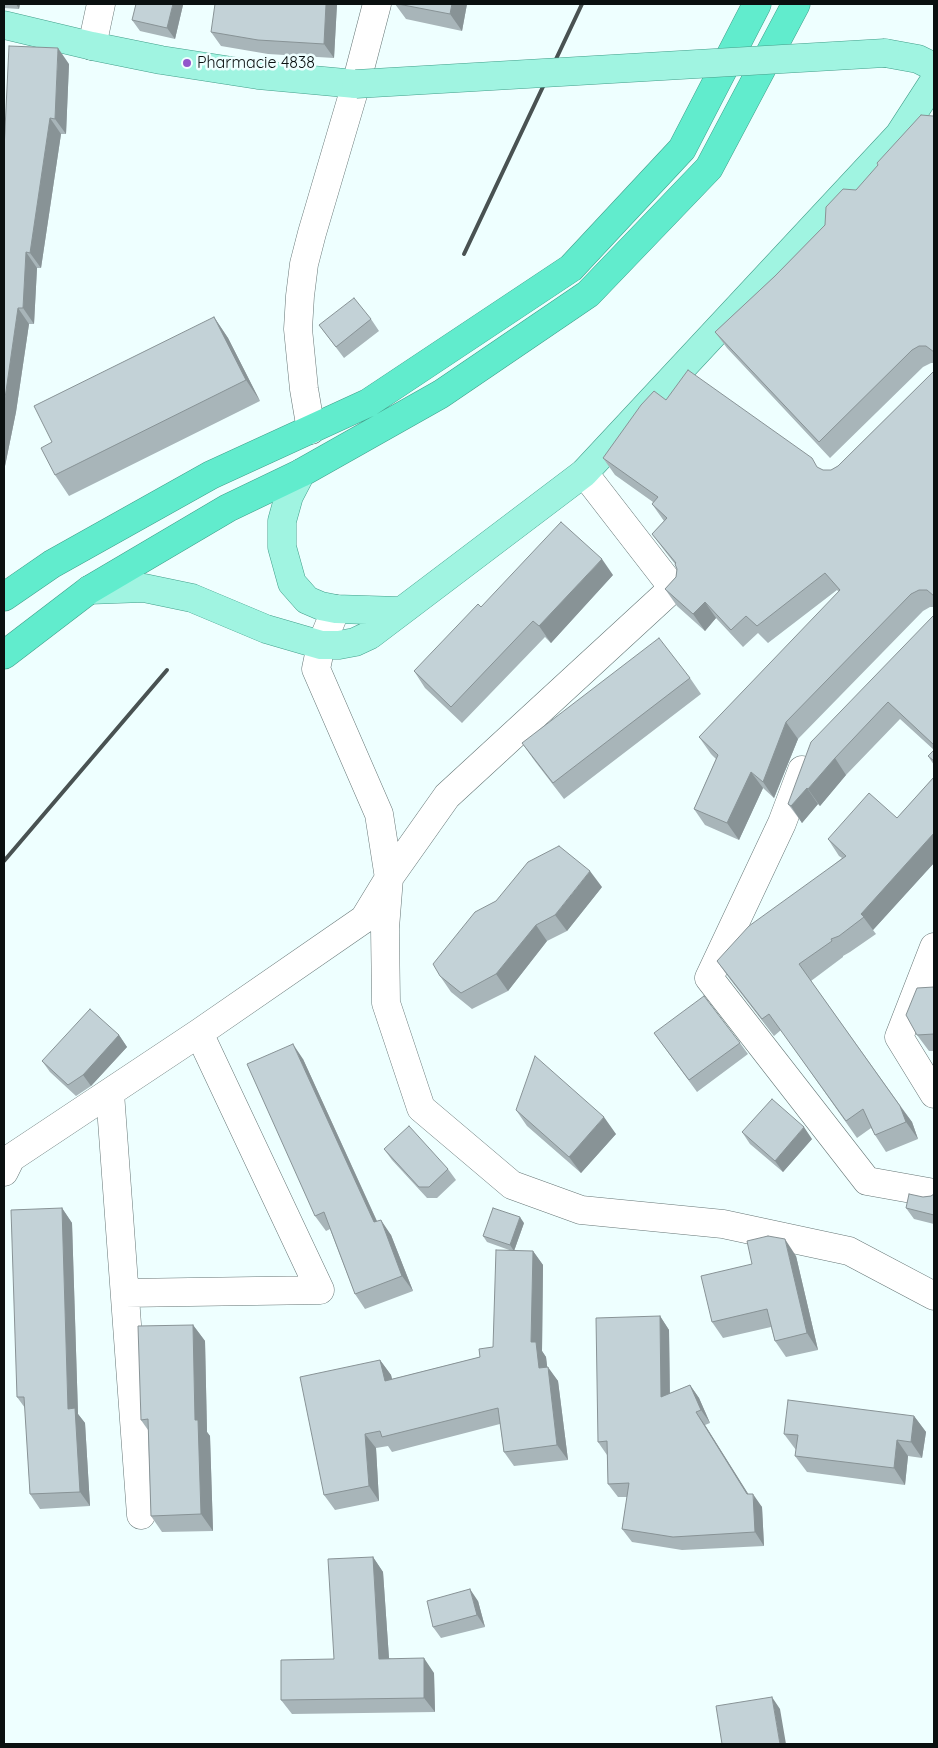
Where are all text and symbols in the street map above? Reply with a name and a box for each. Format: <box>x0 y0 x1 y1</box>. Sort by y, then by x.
place label: Pharmacie 4838 <box>197 53 315 73</box>
marker: Pharmacie 4838 <box>181 57 193 69</box>

